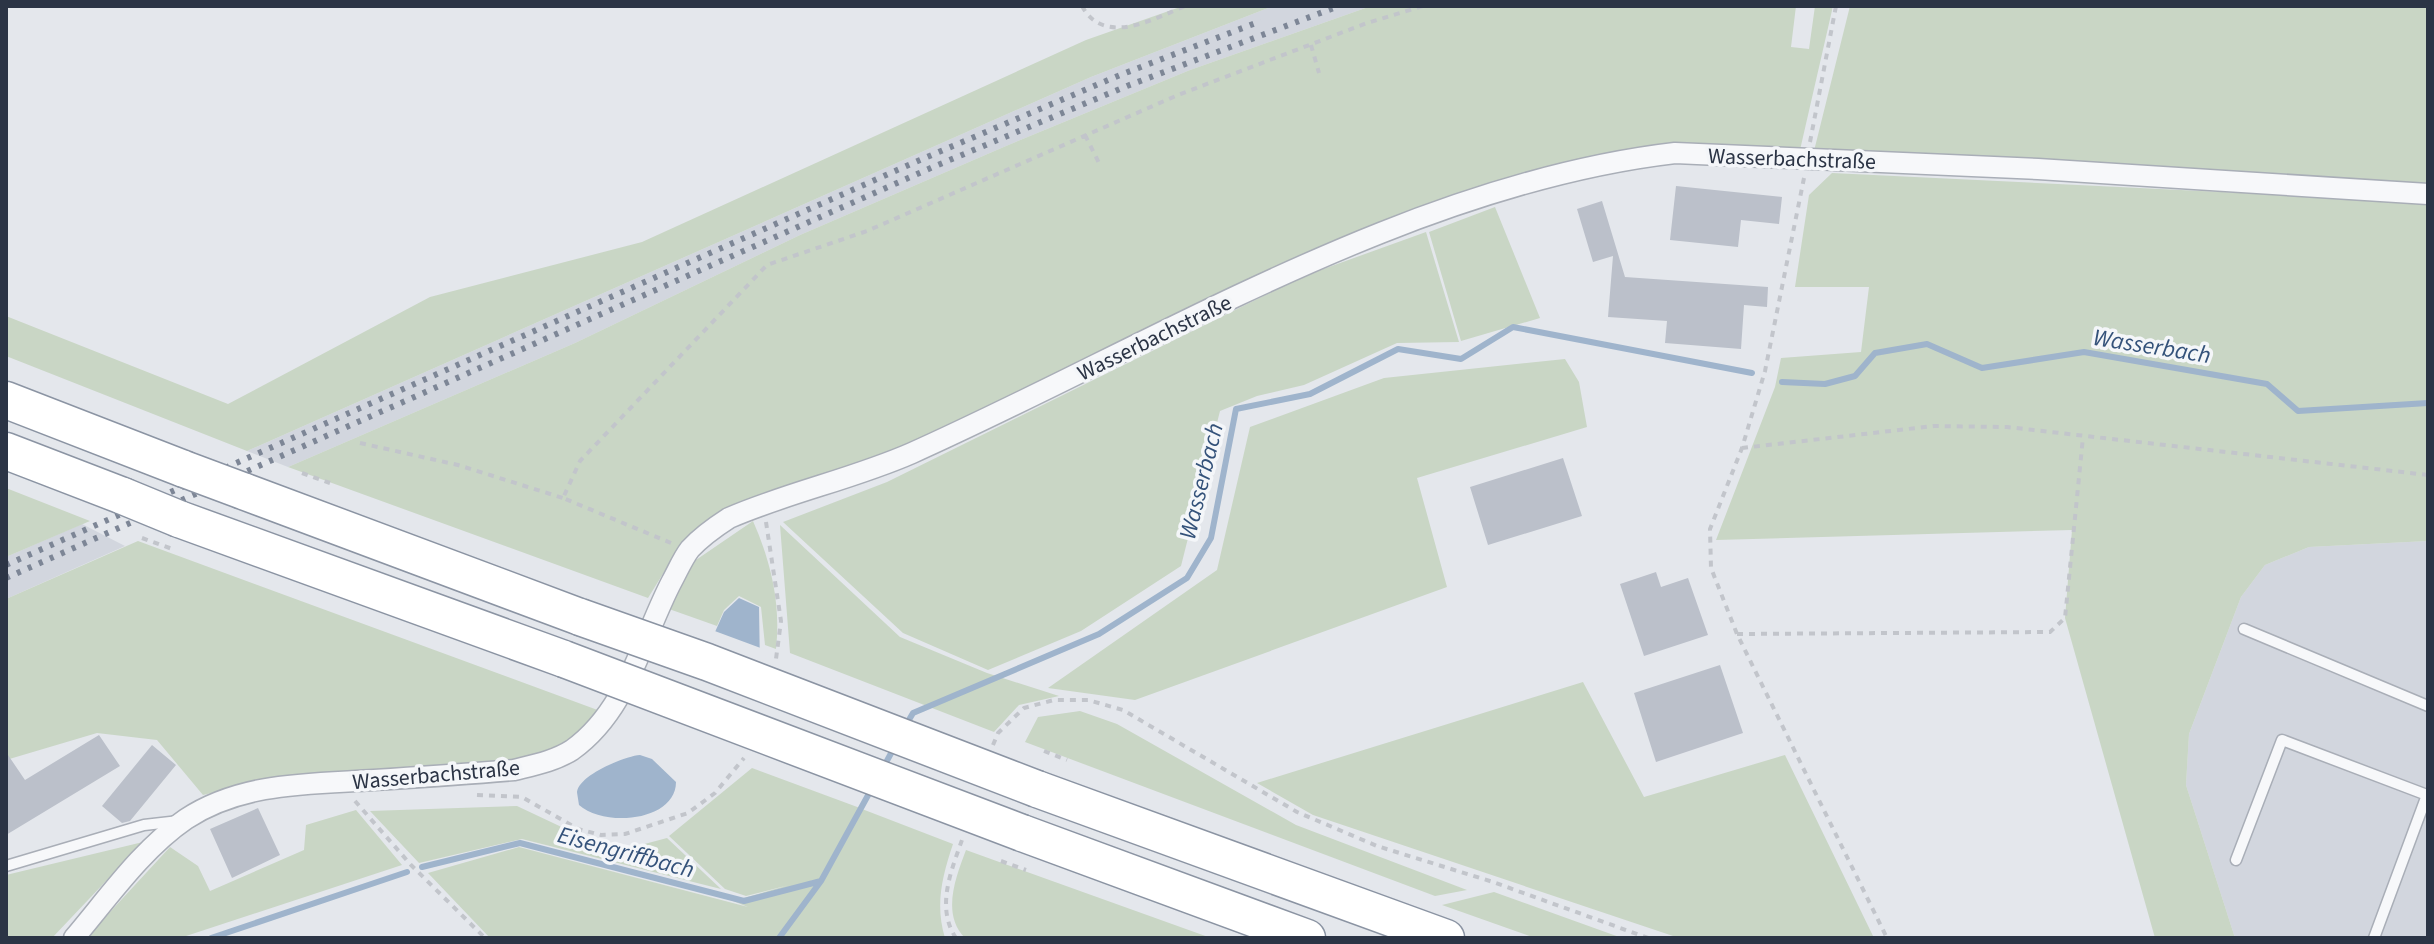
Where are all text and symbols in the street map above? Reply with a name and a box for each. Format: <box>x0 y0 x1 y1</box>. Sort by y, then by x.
street label: Wasserbachstraße <box>1707 140 1877 178</box>
street label: Wasserbachstraße <box>1072 287 1237 389</box>
water label: Wasserbach <box>2091 320 2213 373</box>
water label: Wasserbach <box>1170 419 1233 543</box>
street label: Wasserbachstraße <box>351 752 521 798</box>
water label: Eisengriffbach <box>554 817 698 888</box>

